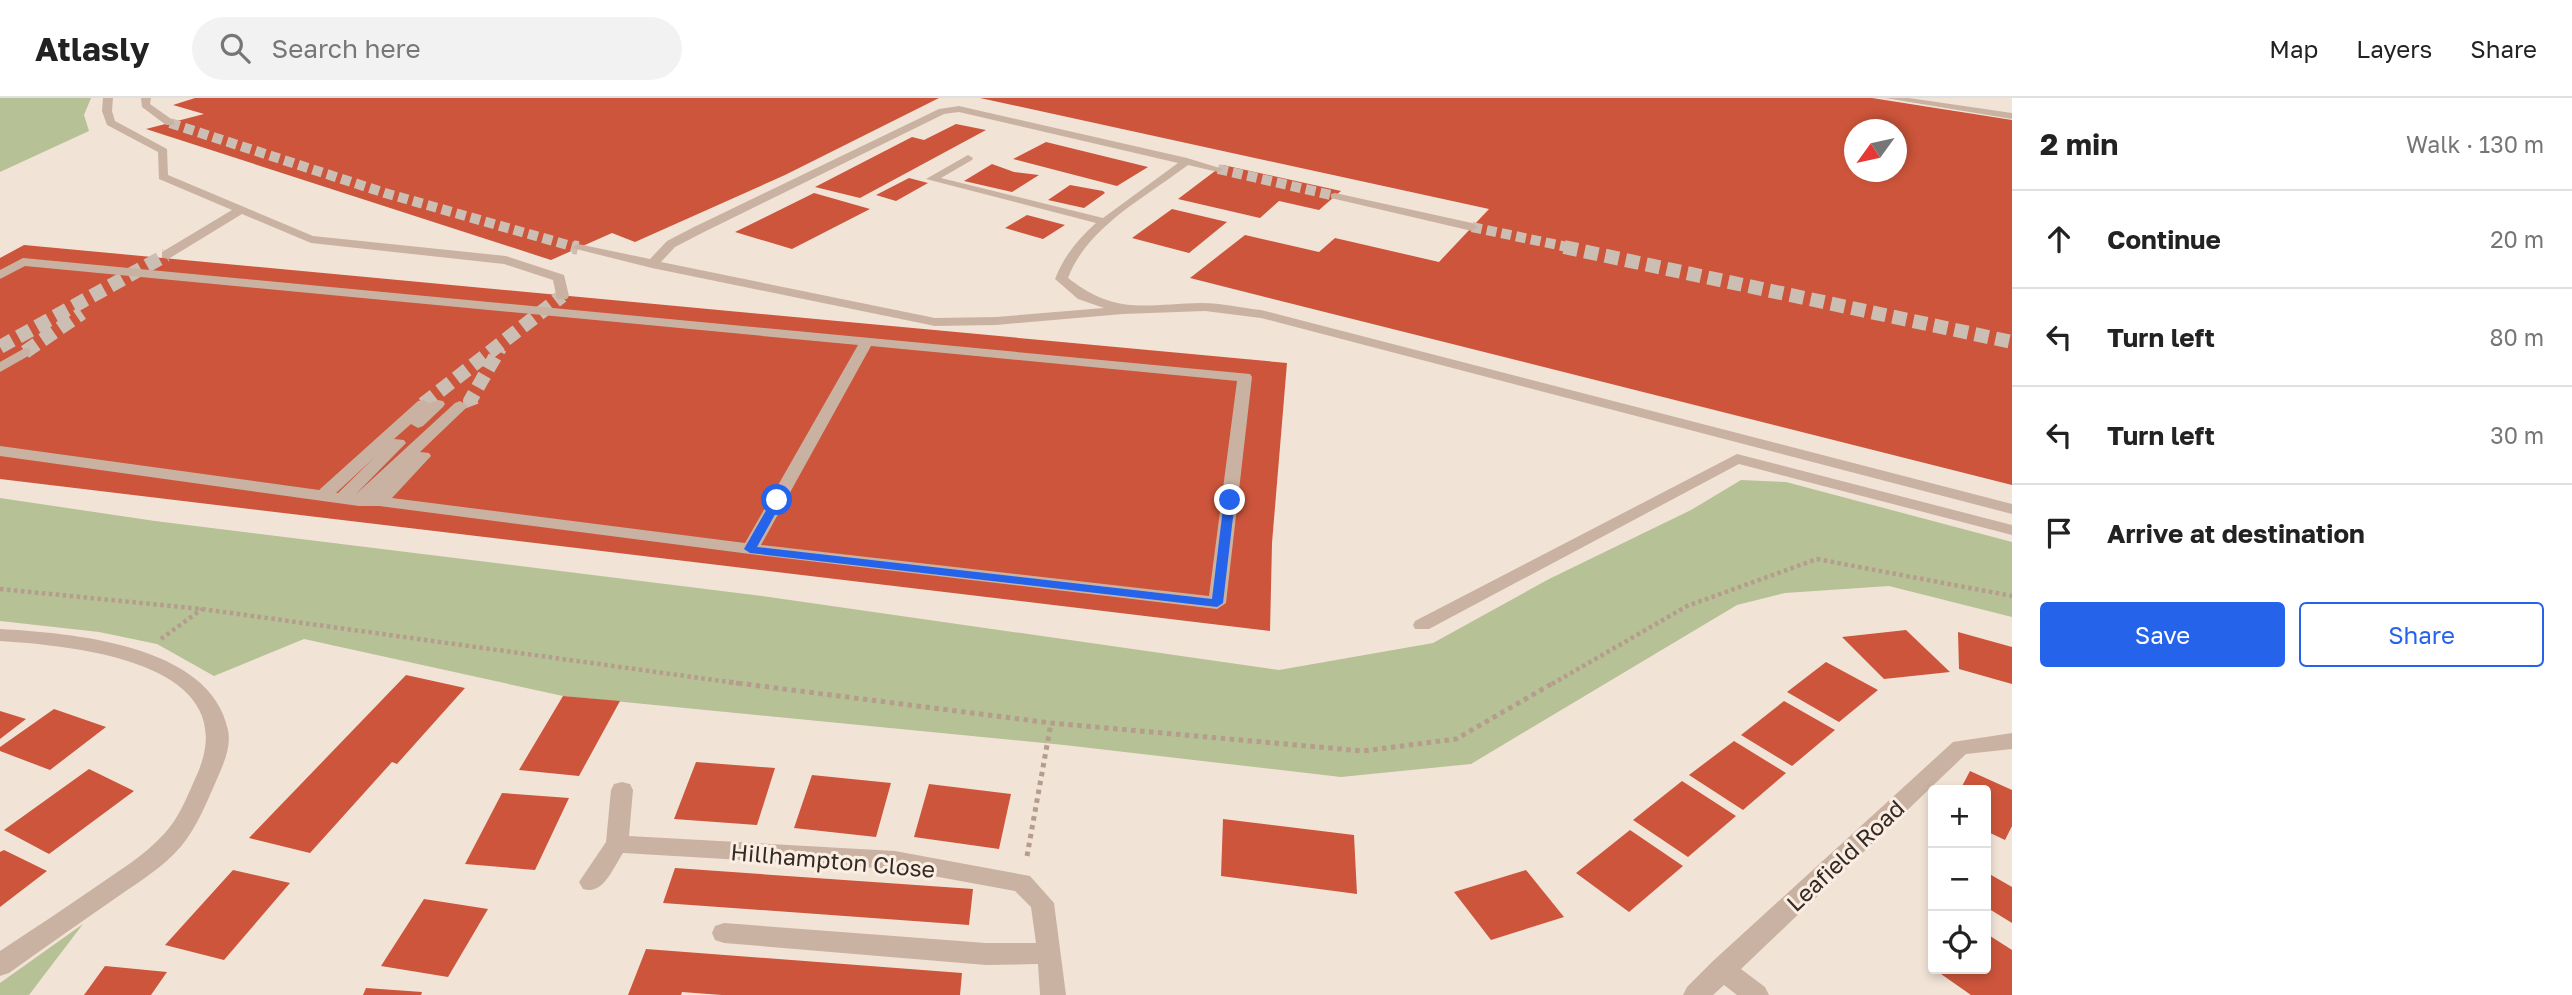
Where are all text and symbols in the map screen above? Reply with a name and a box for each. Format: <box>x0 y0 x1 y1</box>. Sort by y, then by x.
search box <box>192 17 682 80</box>
text: Atlasly <box>35 29 150 68</box>
icon: search <box>216 29 254 67</box>
text: Search here <box>272 33 421 64</box>
text: Map <box>2269 34 2318 63</box>
text: Layers <box>2356 34 2432 63</box>
text: Share <box>2470 34 2537 63</box>
north arrow <box>1844 119 1907 182</box>
text: 2 min <box>2040 126 2118 162</box>
text: Walk · 130 m <box>2406 130 2544 158</box>
icon: ahead <box>2040 220 2078 258</box>
text: Continue <box>2107 224 2221 255</box>
text: 20 m <box>2490 225 2544 253</box>
icon: left <box>2040 318 2078 356</box>
text: Turn left <box>2107 322 2215 353</box>
text: 80 m <box>2490 323 2544 351</box>
icon: left <box>2040 416 2078 454</box>
text: Turn left <box>2107 420 2215 451</box>
text: 30 m <box>2490 421 2544 449</box>
route start <box>761 484 792 515</box>
route end <box>1214 484 1245 515</box>
icon: arrive <box>2040 514 2078 552</box>
text: Arrive at destination <box>2107 518 2365 549</box>
button: Save <box>2040 602 2285 667</box>
button: Share <box>2299 602 2544 667</box>
map controls <box>1928 785 1991 974</box>
button: + <box>1928 785 1991 848</box>
street label: Leafield Road <box>1780 793 1910 917</box>
street label: Hillhampton Close <box>730 837 936 883</box>
button: − <box>1928 848 1991 911</box>
button: locate <box>1928 911 1991 974</box>

